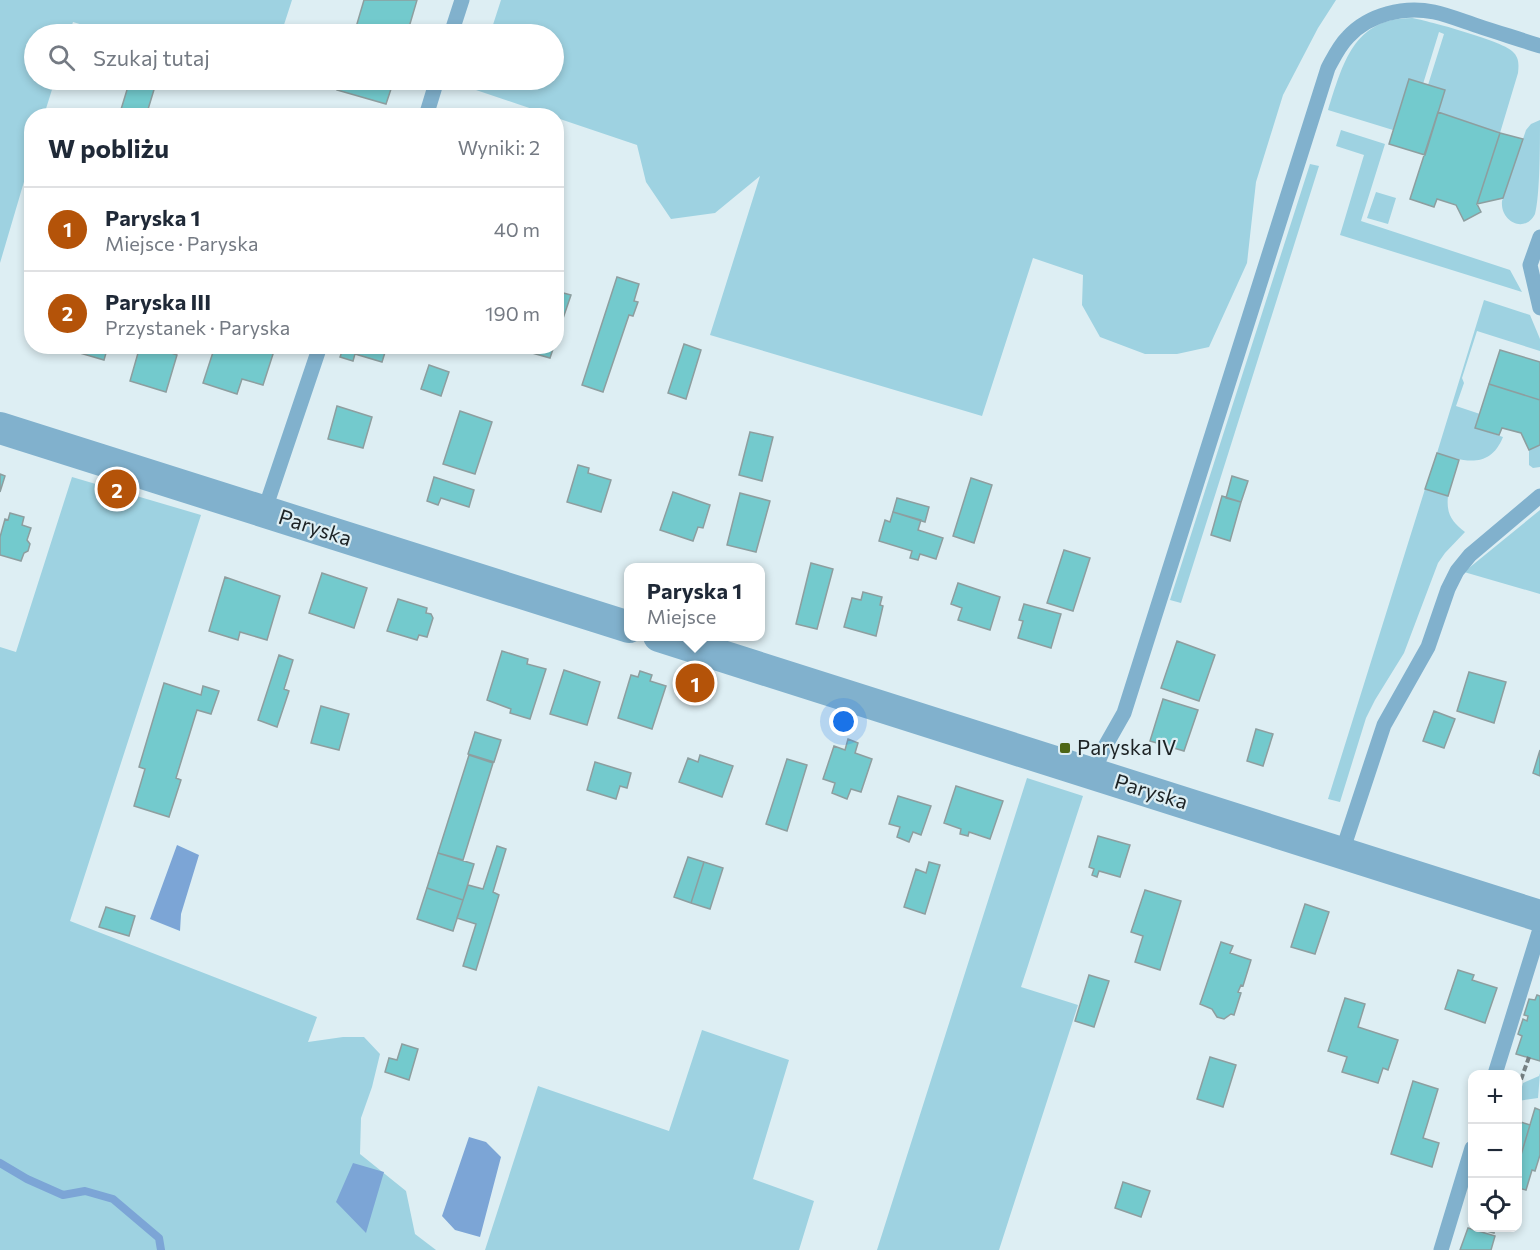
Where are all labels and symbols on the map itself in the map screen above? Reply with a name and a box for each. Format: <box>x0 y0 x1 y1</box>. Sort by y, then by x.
pin: 2 <box>98 466 136 512</box>
street label: Paryska <box>276 503 355 550</box>
pin: 1 <box>676 660 714 706</box>
your location <box>829 707 858 736</box>
place label: Paryska IV <box>1077 734 1177 759</box>
marker: Paryska IV <box>1058 741 1072 755</box>
street label: Paryska <box>1112 768 1191 814</box>

